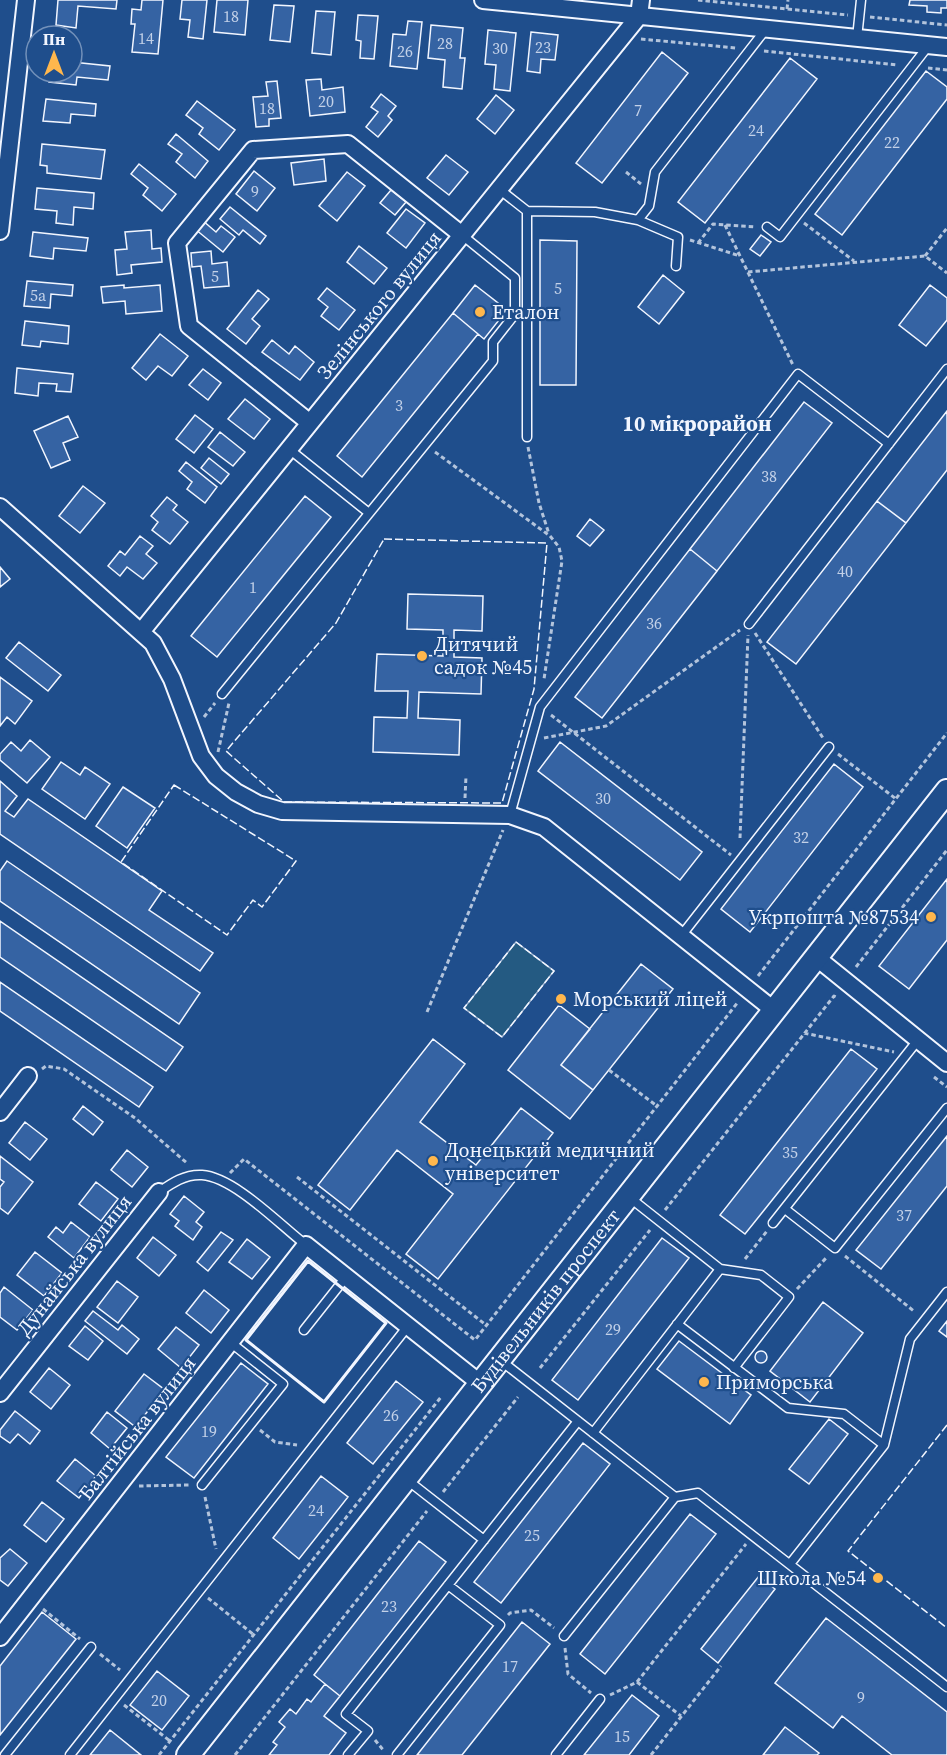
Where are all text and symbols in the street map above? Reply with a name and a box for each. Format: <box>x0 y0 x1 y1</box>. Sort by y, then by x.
house number: 18 <box>223 5 239 27</box>
north arrow <box>24 24 84 84</box>
house number: 14 <box>138 27 154 49</box>
text: Пн <box>43 28 65 50</box>
house number: 28 <box>437 32 453 54</box>
house number: 23 <box>535 36 551 58</box>
house number: 30 <box>492 37 508 59</box>
house number: 26 <box>397 40 413 62</box>
house number: 20 <box>318 90 334 112</box>
house number: 18 <box>259 97 275 119</box>
house number: 7 <box>634 99 642 121</box>
house number: 24 <box>748 119 764 141</box>
house number: 22 <box>884 131 900 153</box>
house number: 9 <box>251 180 259 202</box>
street label: Зелінського вулиця <box>310 225 448 385</box>
house number: 5 <box>211 265 219 287</box>
house number: 5 <box>554 277 562 299</box>
house number: 5а <box>30 284 47 306</box>
place label: Еталон <box>492 298 559 326</box>
marker: Еталон <box>473 305 487 319</box>
house number: 3 <box>395 394 403 416</box>
district label: 10 мікрорайон <box>623 409 771 438</box>
house number: 38 <box>761 465 777 487</box>
house number: 40 <box>837 560 853 582</box>
house number: 1 <box>249 576 257 598</box>
house number: 36 <box>646 612 662 634</box>
place label: Дитячий садок №45 <box>434 630 532 681</box>
marker: Дитячий садок №45 <box>415 649 429 663</box>
house number: 30 <box>595 787 611 809</box>
house number: 32 <box>793 826 809 848</box>
place label: Укрпошта №87534 <box>749 903 919 931</box>
marker: Укрпошта №87534 <box>924 910 938 924</box>
place label: Морський ліцей <box>573 985 728 1013</box>
marker: Морський ліцей <box>554 992 568 1006</box>
place label: Донецький медичний університет <box>445 1136 655 1187</box>
house number: 35 <box>782 1141 798 1163</box>
marker: Донецький медичний університет <box>426 1154 440 1168</box>
street label: Дунайська вулиця <box>10 1189 138 1341</box>
street label: Будівельників проспект <box>464 1203 627 1399</box>
house number: 37 <box>896 1204 912 1226</box>
house number: 29 <box>605 1318 621 1340</box>
street label: Балтійська вулиця <box>72 1350 202 1506</box>
place label: Приморська <box>716 1368 834 1396</box>
marker: Приморська <box>697 1375 711 1389</box>
house number: 26 <box>383 1404 399 1426</box>
house number: 19 <box>201 1420 217 1442</box>
house number: 24 <box>308 1499 324 1521</box>
house number: 25 <box>524 1524 540 1546</box>
place label: Школа №54 <box>757 1564 866 1592</box>
marker: Школа №54 <box>871 1571 885 1585</box>
house number: 23 <box>381 1595 397 1617</box>
house number: 17 <box>502 1655 518 1677</box>
house number: 9 <box>857 1686 865 1708</box>
house number: 20 <box>151 1689 167 1711</box>
house number: 15 <box>614 1725 630 1747</box>

